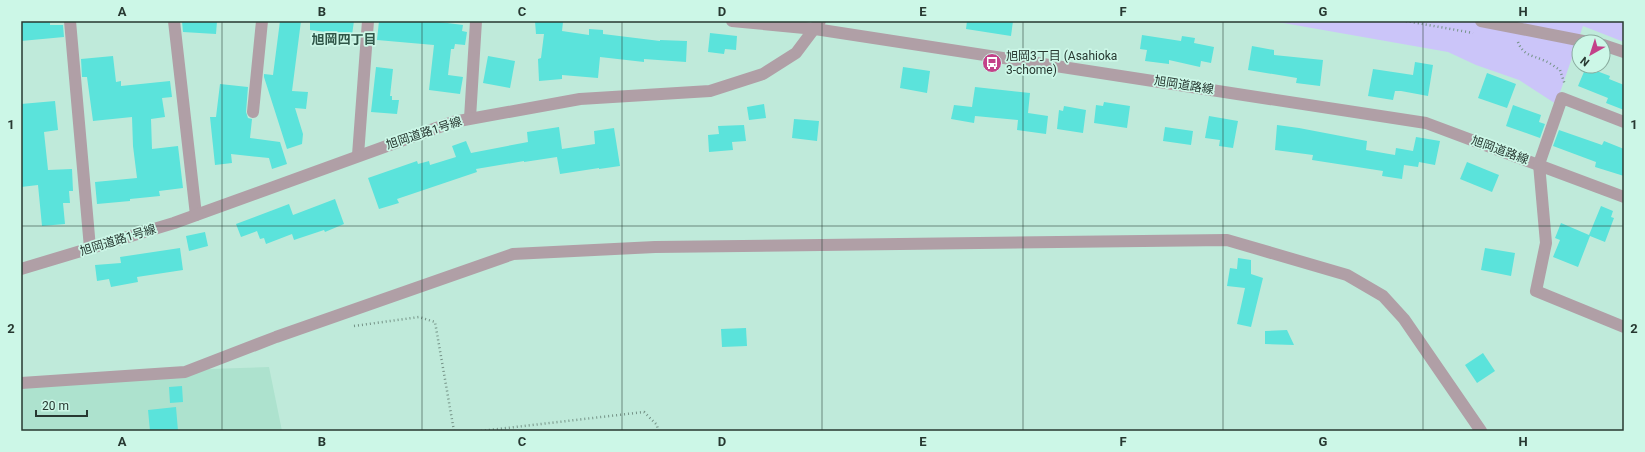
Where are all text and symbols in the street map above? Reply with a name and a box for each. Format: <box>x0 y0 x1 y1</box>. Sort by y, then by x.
text: A <box>118 4 127 19</box>
text: B <box>318 4 326 19</box>
text: C <box>518 4 527 19</box>
text: D <box>718 4 726 19</box>
text: E <box>919 4 927 19</box>
text: F <box>1119 4 1127 19</box>
text: G <box>1319 4 1328 19</box>
text: H <box>1518 4 1528 19</box>
district label: 旭岡四丁目 <box>311 32 377 47</box>
north arrow <box>1571 34 1611 74</box>
place label: 旭岡3丁目 (Asahioka 3-chome) <box>1006 49 1117 77</box>
bus stop icon: 旭岡3丁目 (Asahioka 3-chome) <box>981 52 1003 74</box>
text: N <box>1578 54 1592 69</box>
street label: 旭岡道路線 <box>1153 73 1215 97</box>
street label: 旭岡道路1号線 <box>384 114 464 152</box>
text: 1 <box>7 117 15 132</box>
text: 1 <box>1630 117 1638 132</box>
street label: 旭岡道路線 <box>1469 133 1531 167</box>
street label: 旭岡道路1号線 <box>78 222 158 258</box>
text: 2 <box>7 321 15 336</box>
text: 2 <box>1630 321 1638 336</box>
scale bar <box>36 392 87 418</box>
text: 20 m <box>42 399 69 413</box>
text: A <box>118 434 127 449</box>
text: B <box>318 434 326 449</box>
text: C <box>518 434 527 449</box>
text: D <box>718 434 726 449</box>
text: E <box>919 434 927 449</box>
text: F <box>1119 434 1127 449</box>
text: G <box>1319 434 1328 449</box>
text: H <box>1518 434 1528 449</box>

